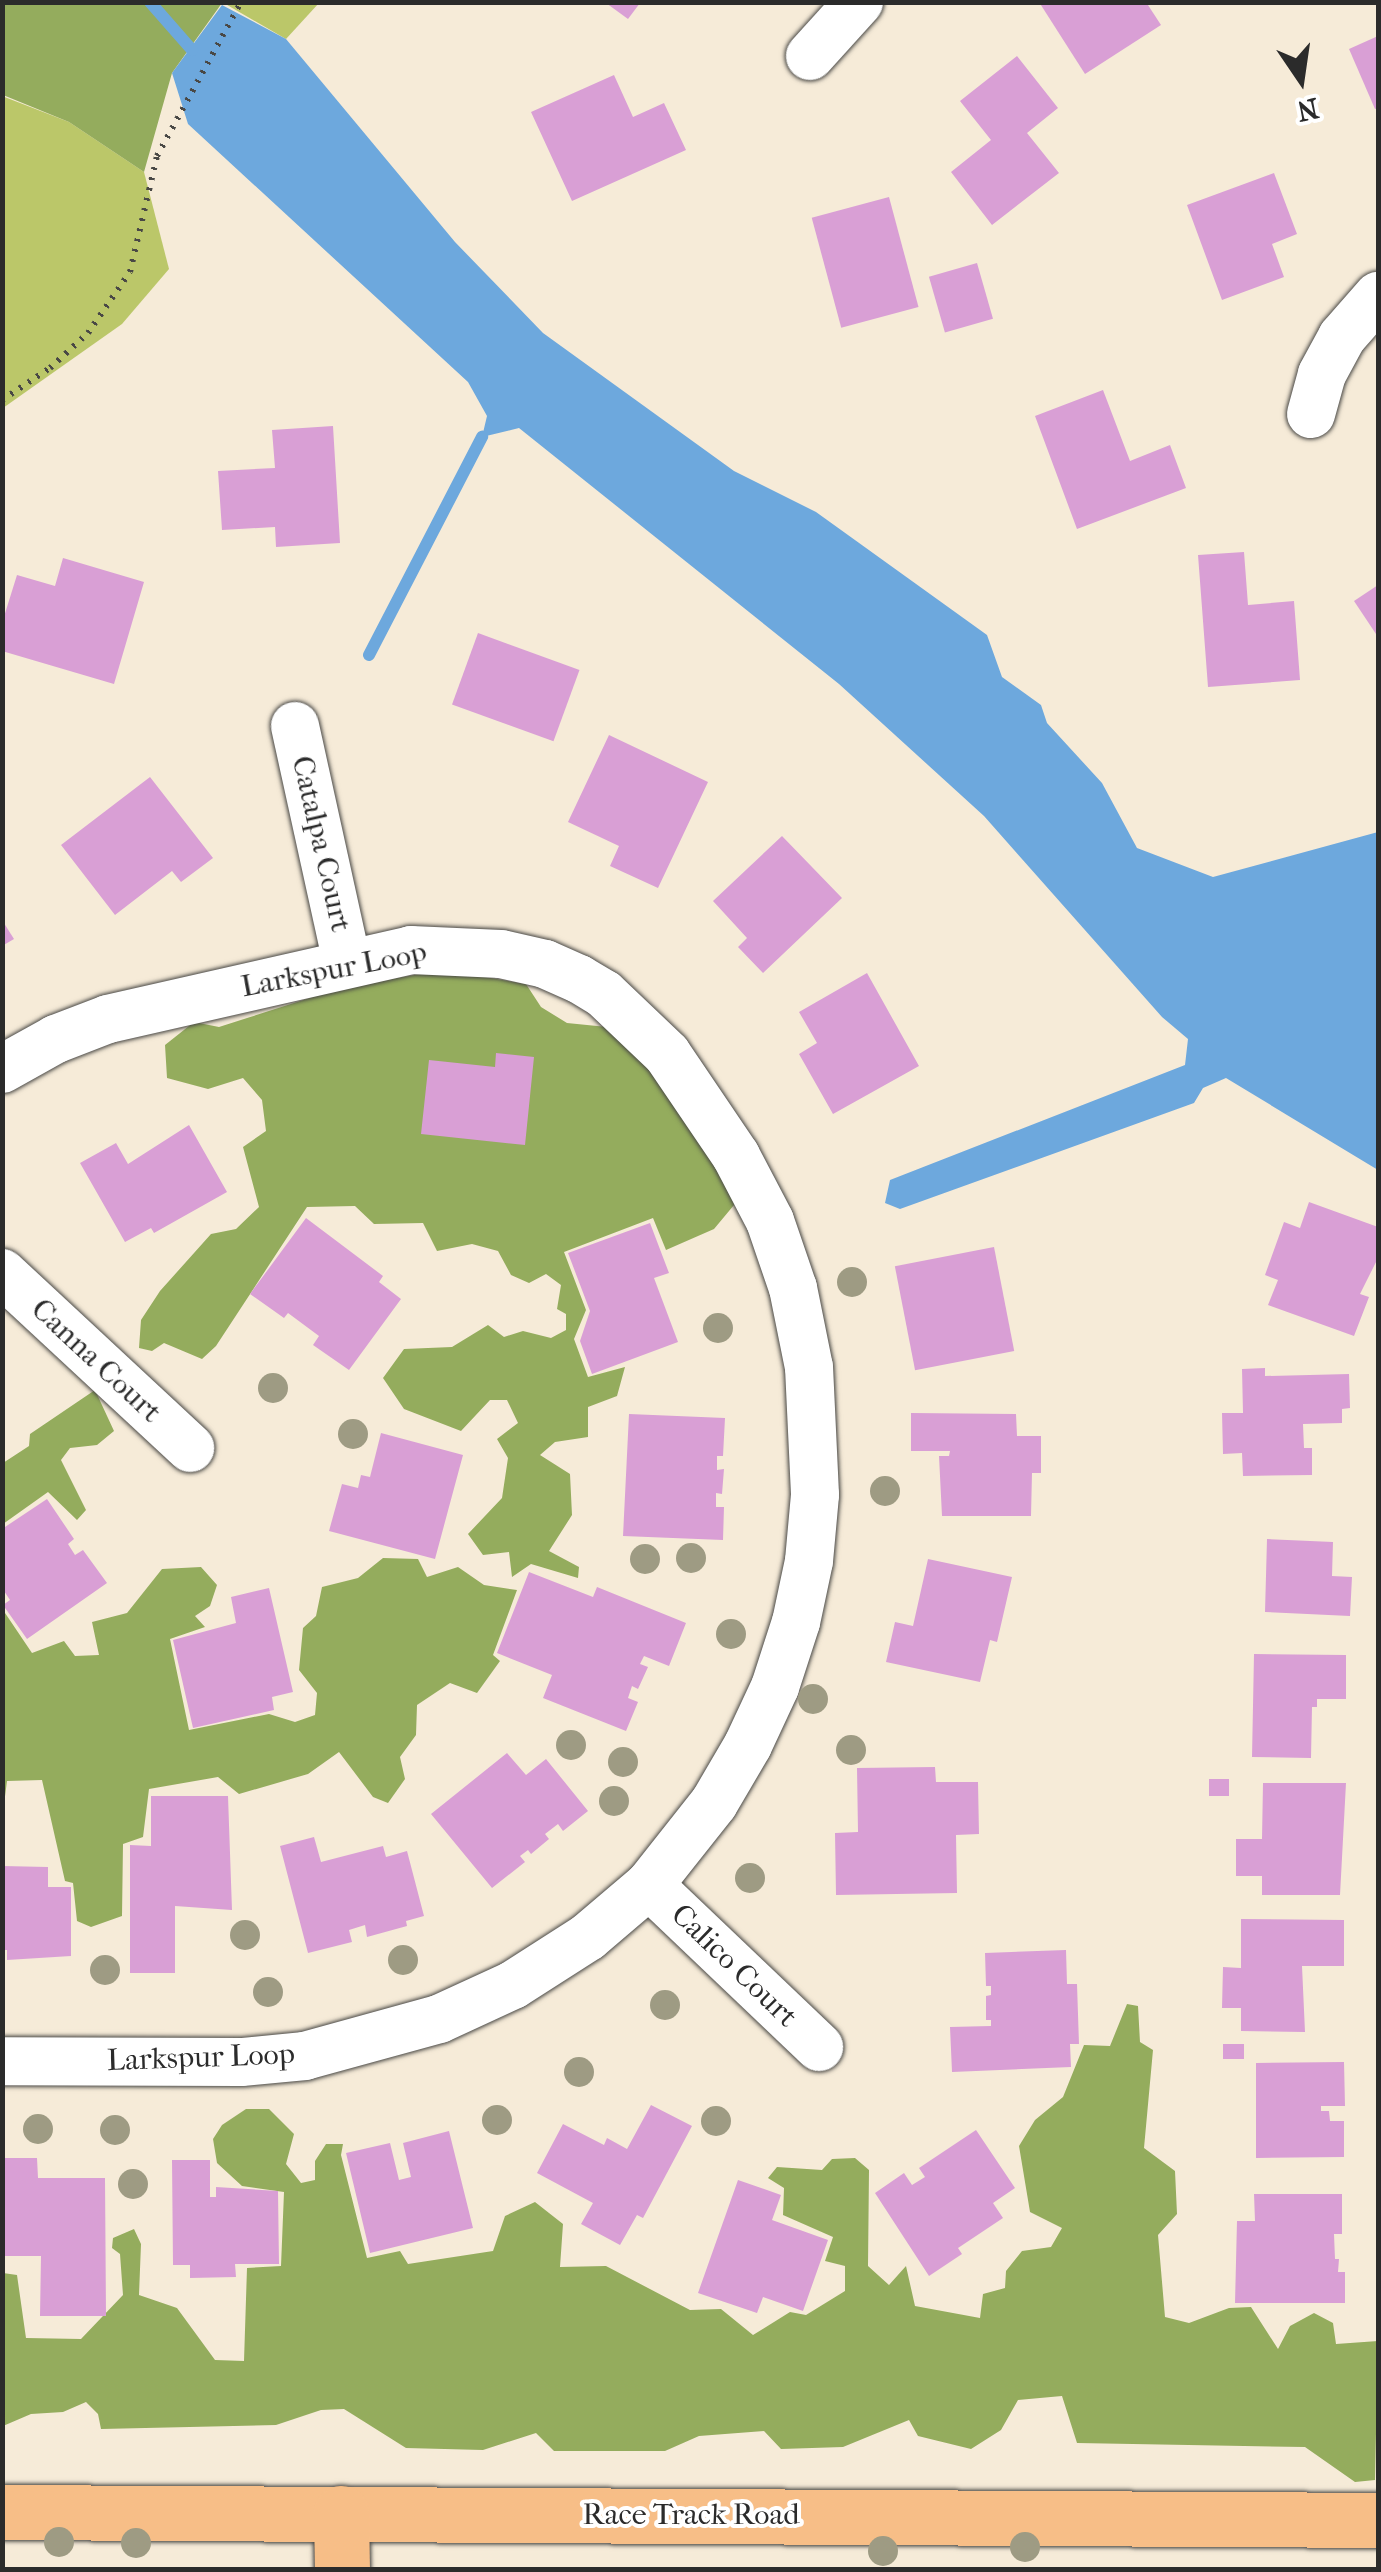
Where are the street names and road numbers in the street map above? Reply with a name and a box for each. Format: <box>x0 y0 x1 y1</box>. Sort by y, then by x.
street label: Catalpa Court <box>283 753 359 935</box>
street label: Larkspur Loop <box>238 934 430 1006</box>
street label: Canna Court <box>23 1292 169 1430</box>
street label: Calico Court <box>663 1897 805 2035</box>
street label: Larkspur Loop <box>106 2037 296 2079</box>
street label: Race Track Road <box>582 2497 800 2533</box>

